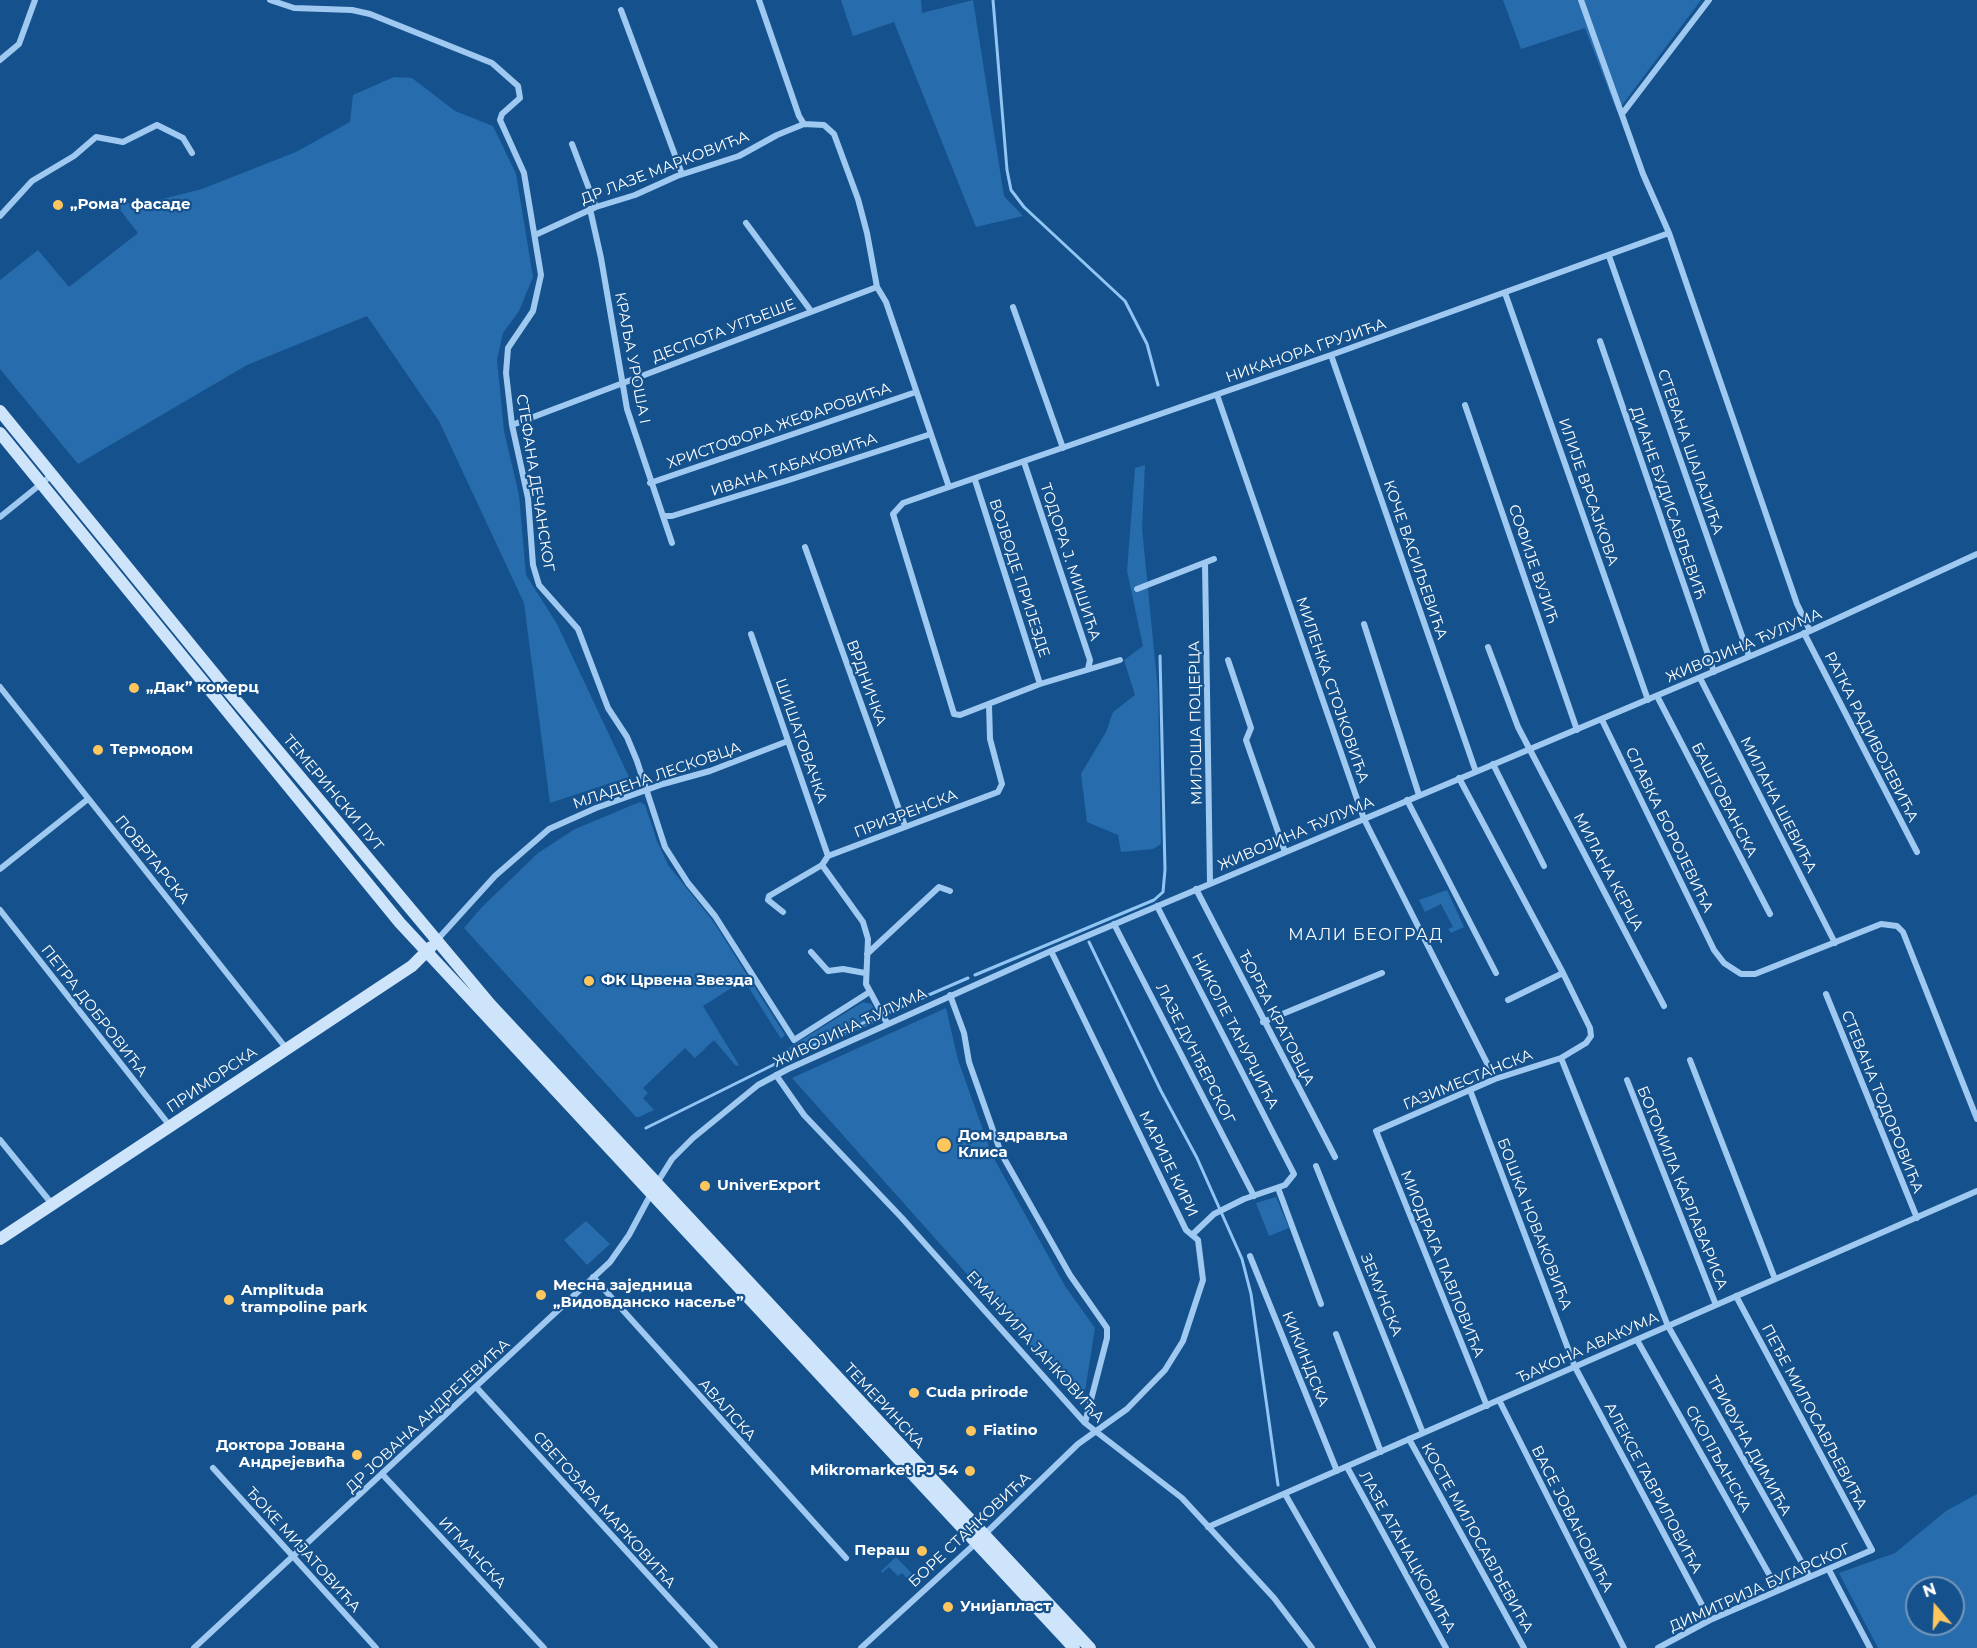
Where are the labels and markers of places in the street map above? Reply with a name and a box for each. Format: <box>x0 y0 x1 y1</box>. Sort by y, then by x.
place label: „Рома” фасаде <box>70 196 191 214</box>
marker: „Рома” фасаде <box>51 198 65 212</box>
place label: „Дак” комерц <box>146 679 259 697</box>
marker: „Дак” комерц <box>127 681 141 695</box>
place label: Термодом <box>110 741 193 759</box>
marker: Термодом <box>91 743 105 757</box>
place label: ФК Црвена Звезда <box>601 972 753 990</box>
marker: ФК Црвена Звезда <box>582 974 596 988</box>
place label: Дом здравља Клиса <box>958 1127 1068 1162</box>
marker: Дом здравља Клиса <box>935 1136 953 1154</box>
place label: UniverExport <box>717 1177 821 1195</box>
marker: UniverExport <box>698 1179 712 1193</box>
place label: Месна заједница „Видовданско насеље” <box>553 1277 744 1312</box>
place label: Amplituda trampoline park <box>241 1282 367 1317</box>
marker: Месна заједница „Видовданско насеље” <box>534 1288 548 1302</box>
marker: Amplituda trampoline park <box>222 1293 236 1307</box>
place label: Cuda prirode <box>926 1384 1028 1402</box>
marker: Cuda prirode <box>907 1386 921 1400</box>
place label: Fiatino <box>983 1422 1038 1440</box>
marker: Fiatino <box>964 1424 978 1438</box>
place label: Доктора Јована Андрејевића <box>216 1437 345 1472</box>
marker: Доктора Јована Андрејевића <box>350 1448 364 1462</box>
place label: Mikromarket PJ 54 <box>810 1462 958 1480</box>
marker: Mikromarket PJ 54 <box>963 1464 977 1478</box>
place label: Пераш <box>854 1542 910 1560</box>
marker: Пераш <box>915 1544 929 1558</box>
place label: Унијапласт <box>960 1598 1051 1616</box>
marker: Унијапласт <box>941 1600 955 1614</box>

